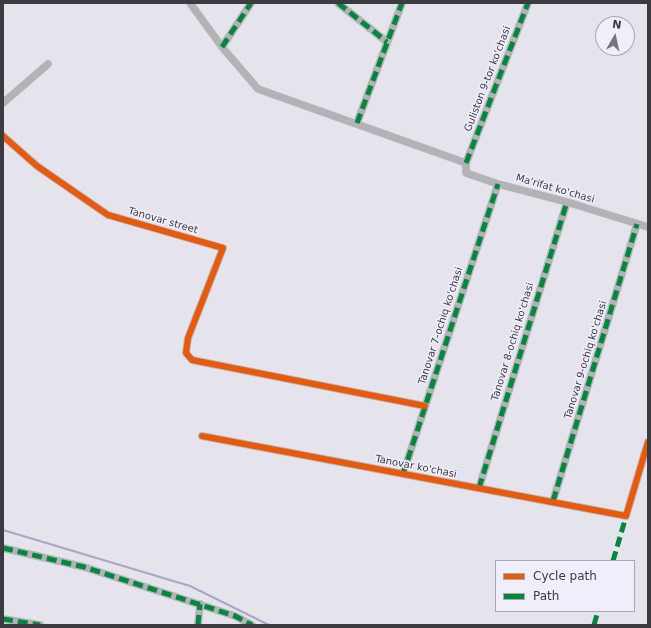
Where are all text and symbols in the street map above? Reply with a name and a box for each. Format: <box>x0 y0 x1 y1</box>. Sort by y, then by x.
north arrow <box>595 16 635 56</box>
text: N <box>611 18 622 32</box>
street label: Guliston 9-tor ko'chasi <box>462 25 514 133</box>
street label: Ma'rifat ko'chasi <box>514 172 596 206</box>
street label: Tanovar street <box>127 205 199 237</box>
street label: Tanovar 7-ochiq ko'chasi <box>416 266 466 386</box>
street label: Tanovar 8-ochiq ko'chasi <box>489 281 537 403</box>
street label: Tanovar 9-ochiq ko'chasi <box>562 299 610 421</box>
street label: Tanovar ko'chasi <box>374 453 458 481</box>
legend <box>495 560 635 612</box>
text: Cycle path <box>533 569 597 583</box>
text: Path <box>533 589 559 603</box>

